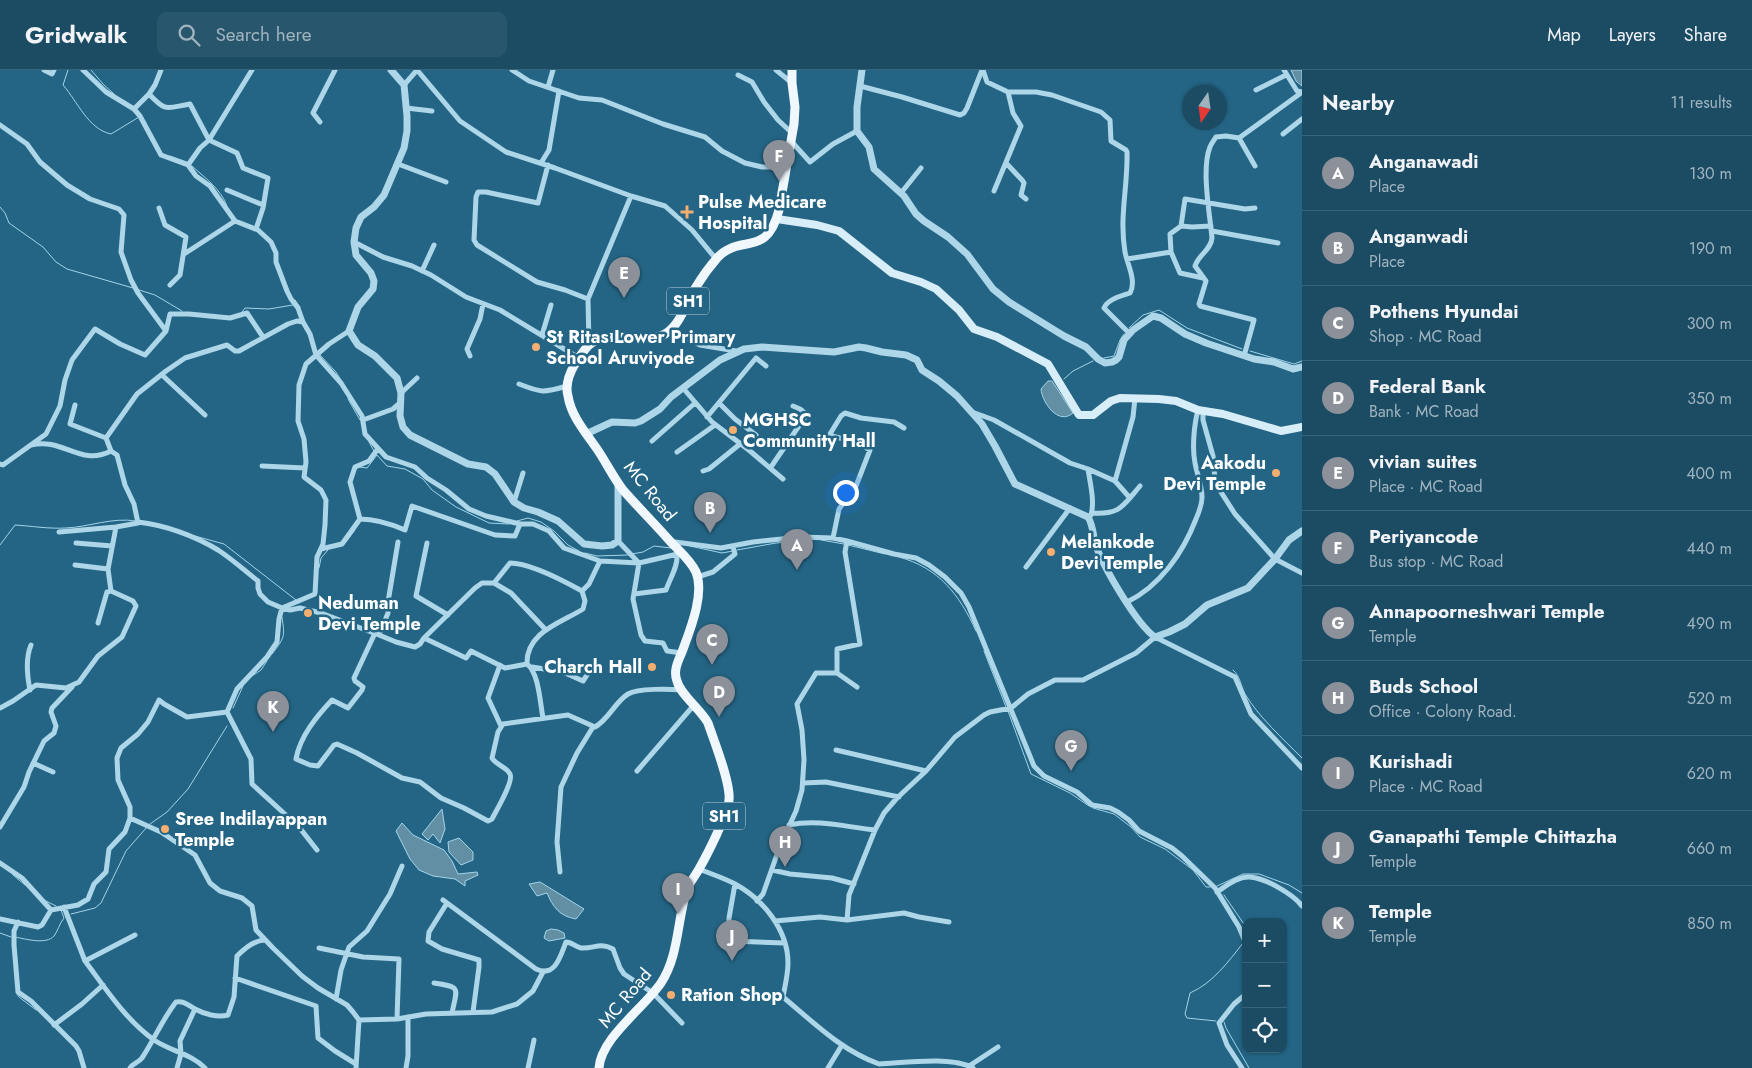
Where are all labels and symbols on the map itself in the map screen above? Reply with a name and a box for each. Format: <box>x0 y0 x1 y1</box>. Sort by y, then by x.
north arrow <box>1182 85 1227 130</box>
pin: F <box>763 140 795 181</box>
place label: Pulse Medicare Hospital <box>698 189 826 236</box>
marker: Pulse Medicare Hospital <box>680 205 694 219</box>
pin: E <box>608 257 640 298</box>
road number: SH1 <box>667 288 709 315</box>
place label: St Ritas Lower Primary School Aruviyode <box>546 324 736 371</box>
marker: St Ritas Lower Primary School Aruviyode <box>530 341 542 353</box>
place label: MGHSC Community Hall <box>743 407 876 454</box>
marker: MGHSC Community Hall <box>727 424 739 436</box>
place label: Aakodu Devi Temple <box>1163 450 1266 497</box>
street label: MC Road <box>618 455 682 527</box>
marker: Aakodu Devi Temple <box>1270 467 1282 479</box>
your location <box>833 480 859 506</box>
pin: B <box>694 492 726 533</box>
pin: A <box>781 529 813 570</box>
place label: Melankode Devi Temple <box>1061 529 1164 576</box>
marker: Melankode Devi Temple <box>1045 546 1057 558</box>
place label: Neduman Devi Temple <box>318 590 421 637</box>
marker: Neduman Devi Temple <box>302 607 314 619</box>
pin: C <box>696 624 728 665</box>
place label: Charch Hall <box>544 654 642 680</box>
marker: Charch Hall <box>646 661 658 673</box>
pin: D <box>703 676 735 717</box>
pin: K <box>257 691 289 732</box>
pin: G <box>1055 730 1087 771</box>
road number: SH1 <box>703 802 745 829</box>
place label: Sree Indilayappan Temple <box>175 806 327 853</box>
marker: Sree Indilayappan Temple <box>159 823 171 835</box>
pin: H <box>769 826 801 867</box>
pin: I <box>662 873 694 914</box>
pin: J <box>716 920 748 961</box>
street label: MC Road <box>592 962 658 1034</box>
place label: Ration Shop <box>681 982 783 1008</box>
marker: Ration Shop <box>665 989 677 1001</box>

